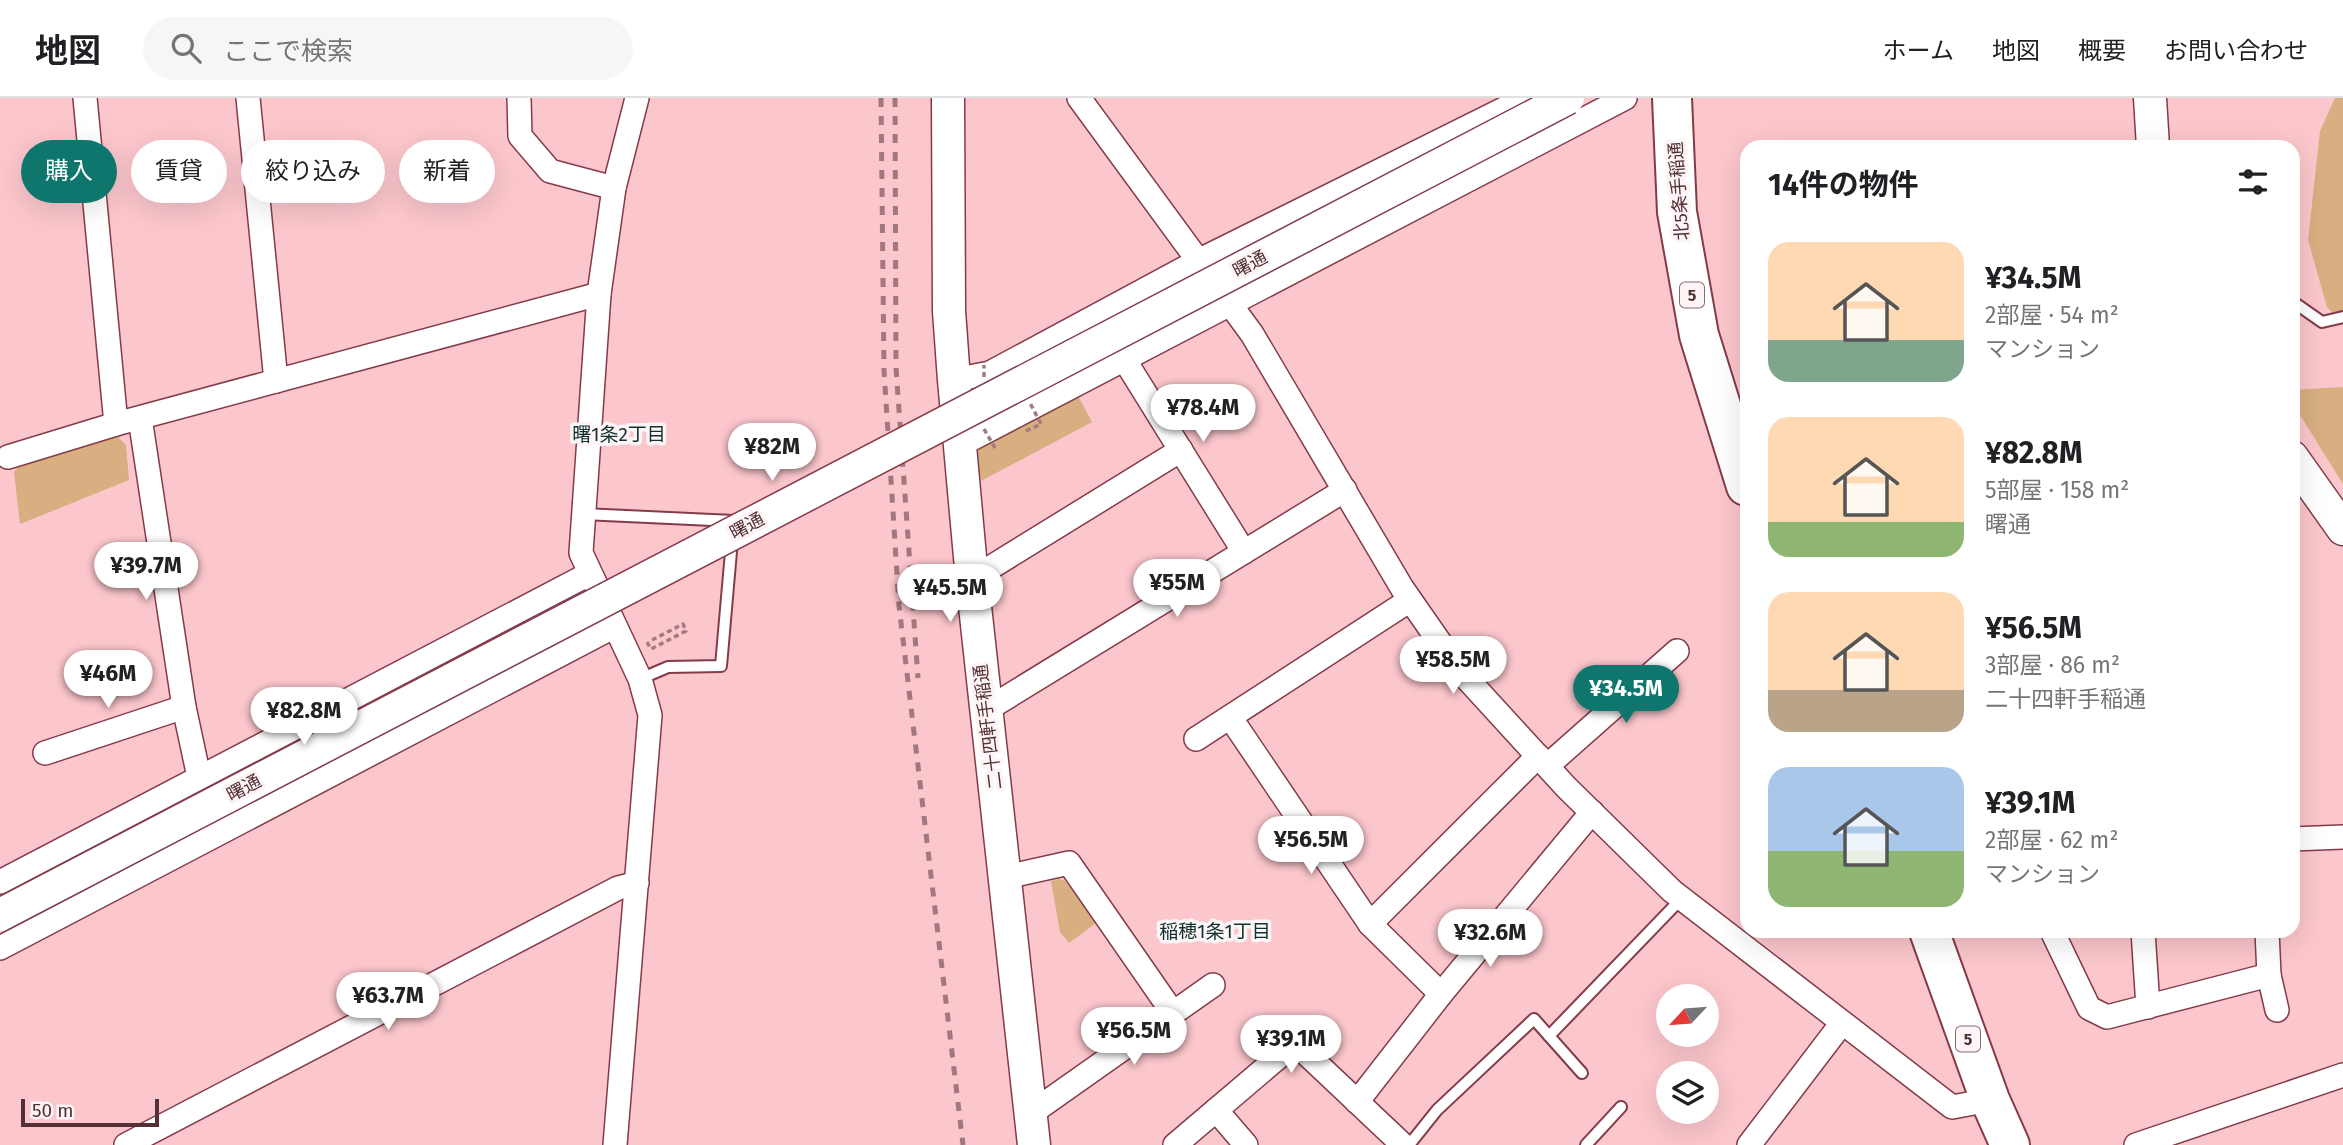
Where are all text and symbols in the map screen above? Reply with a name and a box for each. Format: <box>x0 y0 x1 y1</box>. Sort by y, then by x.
search box <box>143 17 633 80</box>
icon: search <box>167 29 205 67</box>
text: 地図 <box>35 31 101 71</box>
text: ここで検索 <box>223 36 353 67</box>
text: ホーム <box>1883 37 1954 65</box>
text: 地図 <box>1992 37 2040 65</box>
text: 概要 <box>2078 37 2126 65</box>
text: お問い合わせ <box>2164 37 2308 65</box>
chip: 購入 <box>21 140 117 203</box>
chip: 賃貸 <box>131 140 227 203</box>
chip: 絞り込み <box>241 140 385 203</box>
chip: 新着 <box>399 140 495 203</box>
street label: 北5条手稲通 <box>1665 141 1693 241</box>
icon: filters <box>2234 163 2272 201</box>
text: 14件の物件 <box>1768 167 1919 203</box>
street label: 曙通 <box>1229 246 1271 282</box>
text: ¥34.5M <box>1985 260 2081 296</box>
icon: home <box>1824 270 1908 354</box>
road number: 5 <box>1680 282 1704 308</box>
text: 2部屋 · 54 m² <box>1985 301 2119 329</box>
text: マンション <box>1985 335 2100 363</box>
pin: ¥78.4M <box>1146 384 1260 444</box>
text: ¥78.4M <box>1167 393 1239 421</box>
district label: 曙1条2丁目 <box>572 423 666 446</box>
pin: ¥82M <box>731 424 813 483</box>
text: ¥82M <box>744 432 800 460</box>
text: ¥82.8M <box>1985 435 2083 471</box>
icon: home <box>1824 445 1908 529</box>
text: 5部屋 · 158 m² <box>1985 476 2129 504</box>
street label: 曙通 <box>726 508 768 544</box>
text: 曙通 <box>1985 510 2031 538</box>
pin: ¥39.7M <box>89 542 203 602</box>
text: ¥39.7M <box>110 551 182 579</box>
pin: ¥55M <box>1136 560 1218 619</box>
pin: ¥45.5M <box>893 564 1007 624</box>
text: ¥55M <box>1149 568 1205 596</box>
text: ¥45.5M <box>913 573 987 601</box>
text: ¥56.5M <box>1985 610 2082 646</box>
icon: home <box>1824 620 1908 704</box>
pin: ¥58.5M <box>1396 636 1510 696</box>
text: ¥58.5M <box>1416 645 1490 673</box>
pin: ¥46M <box>67 650 149 710</box>
text: 3部屋 · 86 m² <box>1985 651 2120 679</box>
text: ¥46M <box>80 659 136 687</box>
street label: 二十四軒手稲通 <box>969 663 1007 791</box>
pin: ¥34.5M <box>1569 666 1683 725</box>
text: ¥34.5M <box>1589 674 1663 702</box>
text: 二十四軒手稲通 <box>1985 685 2146 713</box>
pin: ¥82.8M <box>247 688 361 747</box>
text: ¥82.8M <box>267 696 341 724</box>
street label: 曙通 <box>223 770 265 806</box>
text: ¥39.1M <box>1985 785 2075 821</box>
icon: home <box>1824 795 1908 879</box>
pin: ¥56.5M <box>1254 816 1368 876</box>
text: ¥56.5M <box>1274 825 1348 853</box>
text: 2部屋 · 62 m² <box>1985 826 2118 854</box>
text: マンション <box>1985 860 2100 888</box>
pin: ¥32.6M <box>1433 910 1547 969</box>
text: ¥32.6M <box>1454 918 1526 946</box>
district label: 稲穂1条1丁目 <box>1159 920 1271 943</box>
pin: ¥63.7M <box>331 972 445 1032</box>
text: ¥63.7M <box>352 981 424 1009</box>
north arrow <box>1656 984 1718 1046</box>
map controls <box>1656 984 1719 1124</box>
pin: ¥56.5M <box>1077 1007 1191 1067</box>
text: ¥56.5M <box>1097 1016 1171 1044</box>
pin: ¥39.1M <box>1234 1016 1348 1075</box>
text: ¥39.1M <box>1256 1024 1326 1052</box>
road number: 5 <box>1956 1026 1980 1051</box>
button: layers <box>1656 1061 1719 1124</box>
scale bar <box>21 1096 159 1128</box>
text: 50 m <box>32 1099 73 1122</box>

